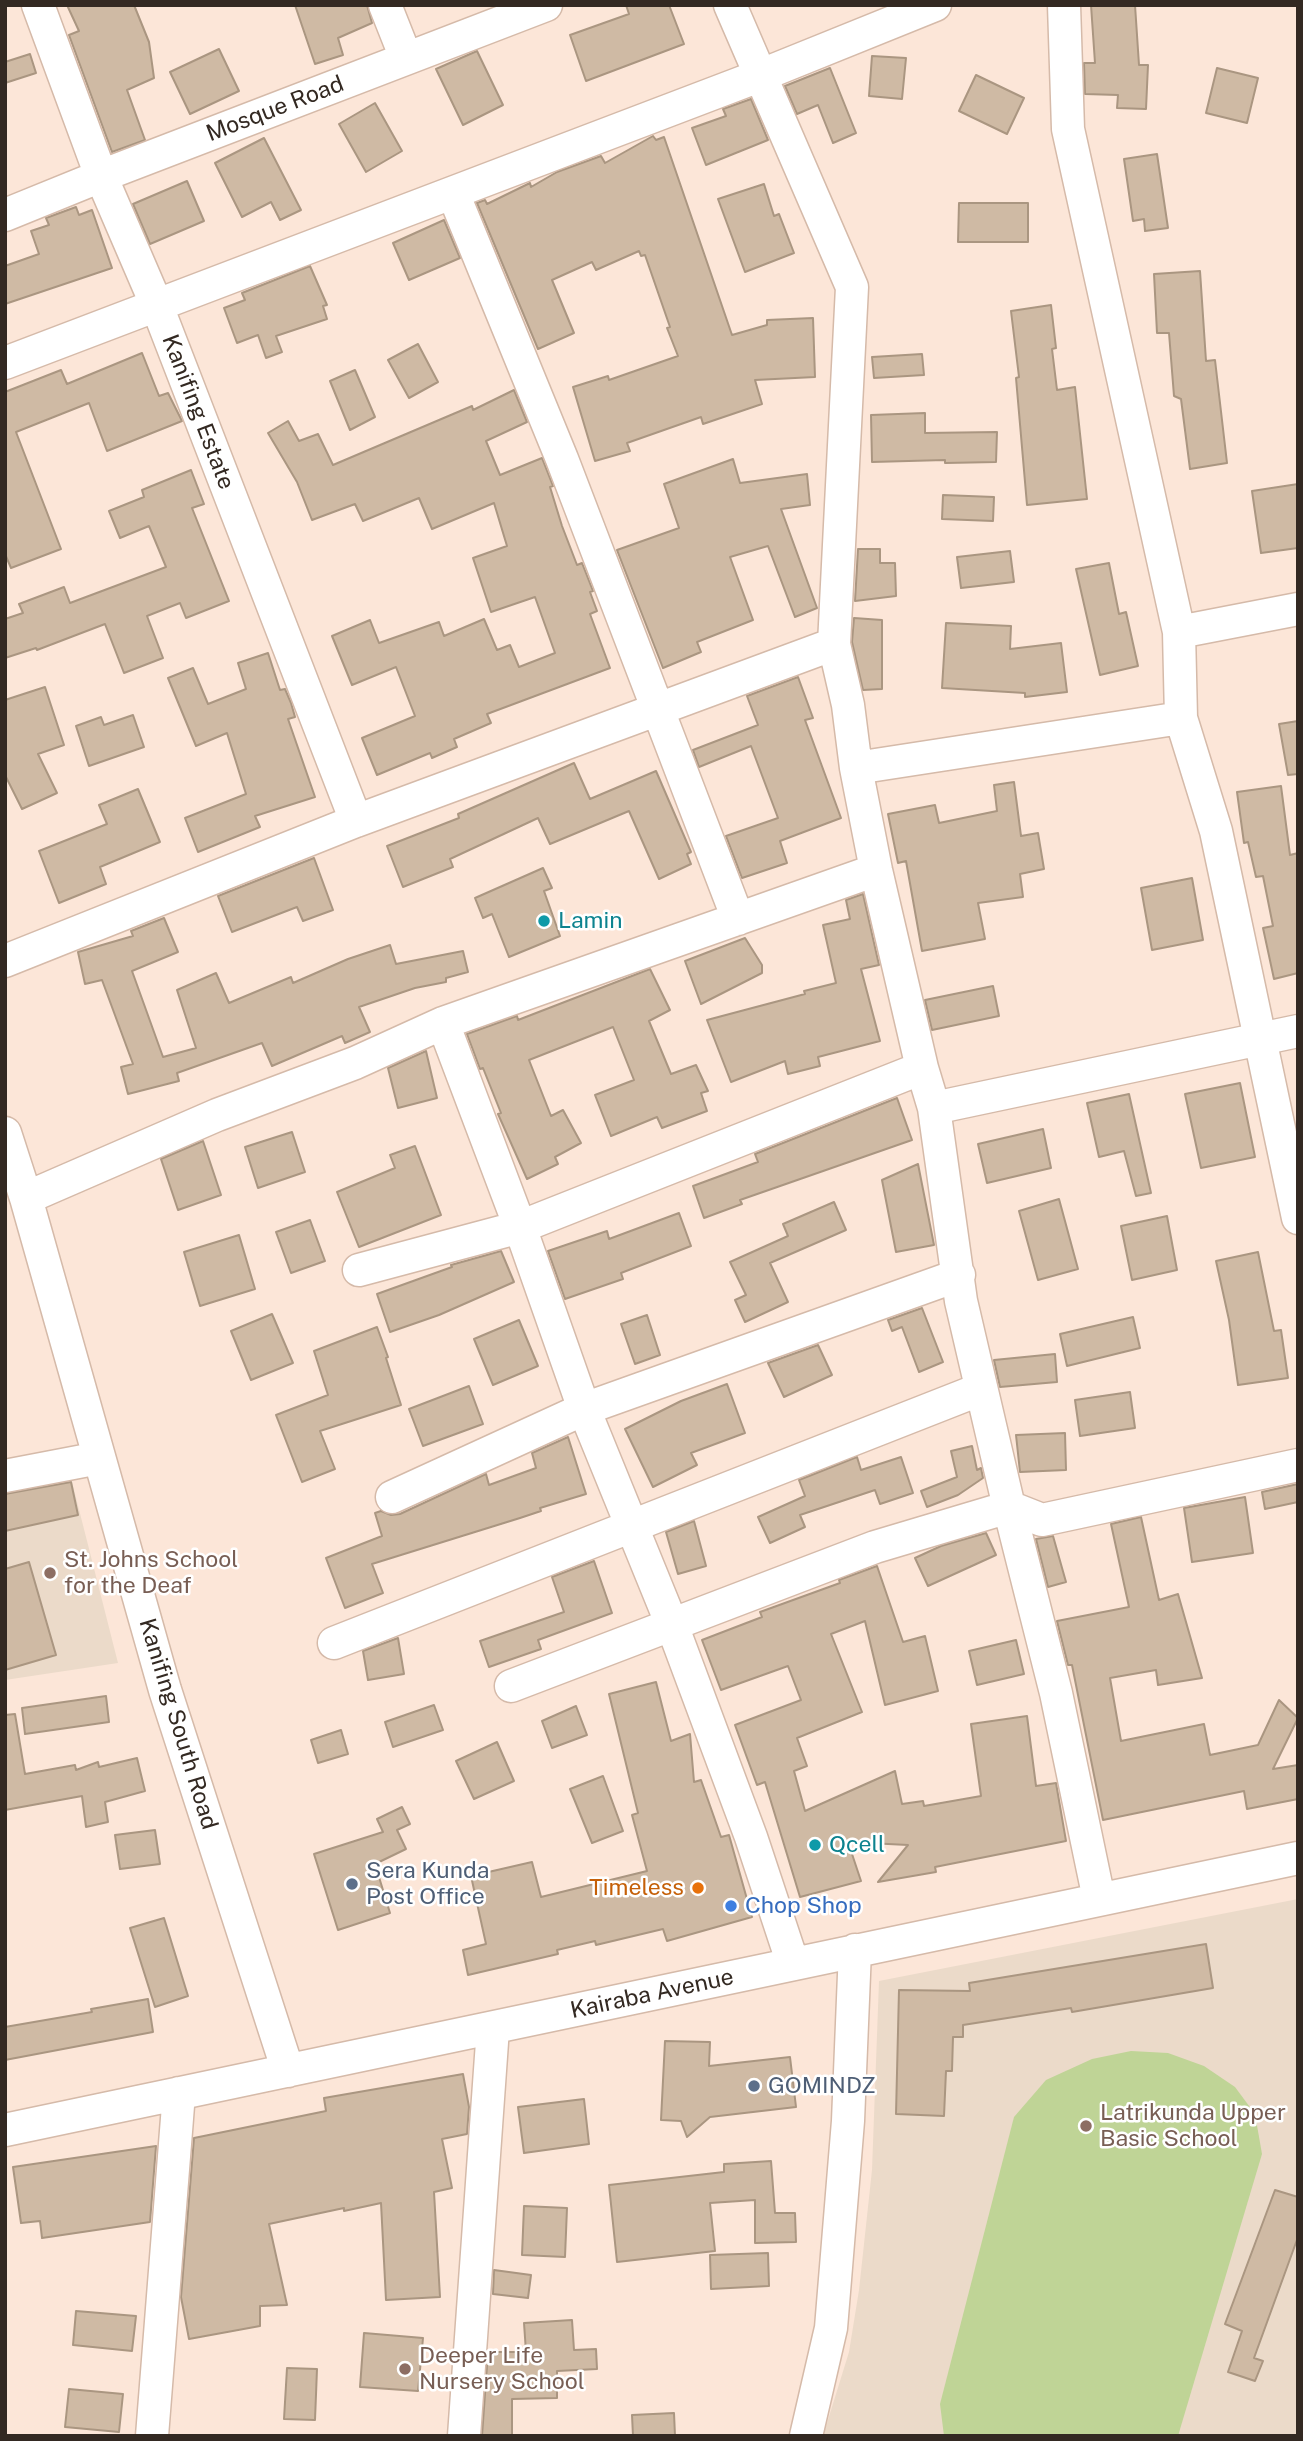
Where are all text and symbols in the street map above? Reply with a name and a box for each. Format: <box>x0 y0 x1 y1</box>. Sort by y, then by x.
street label: Mosque Road <box>202 70 348 148</box>
street label: Kanifing Estate <box>156 331 240 493</box>
place label: Lamin <box>558 907 623 935</box>
marker: Lamin <box>536 913 552 929</box>
place label: St. Johns School for the Deaf <box>64 1546 238 1600</box>
marker: St. Johns School for the Deaf <box>42 1565 58 1581</box>
street label: Kanifing South Road <box>133 1615 223 1833</box>
place label: Qcell <box>829 1831 885 1859</box>
marker: Qcell <box>807 1837 823 1853</box>
place label: Sera Kunda Post Office <box>366 1857 490 1911</box>
place label: Timeless <box>589 1874 684 1902</box>
marker: Sera Kunda Post Office <box>344 1876 360 1892</box>
marker: Timeless <box>690 1880 706 1896</box>
place label: Chop Shop <box>745 1892 862 1920</box>
marker: Chop Shop <box>723 1898 739 1914</box>
street label: Kairaba Avenue <box>568 1963 736 2025</box>
place label: GOMINDZ <box>768 2072 876 2100</box>
marker: GOMINDZ <box>746 2078 762 2094</box>
place label: Latrikunda Upper Basic School <box>1100 2099 1286 2153</box>
marker: Latrikunda Upper Basic School <box>1078 2118 1094 2134</box>
place label: Deeper Life Nursery School <box>419 2342 585 2396</box>
marker: Deeper Life Nursery School <box>397 2361 413 2377</box>

